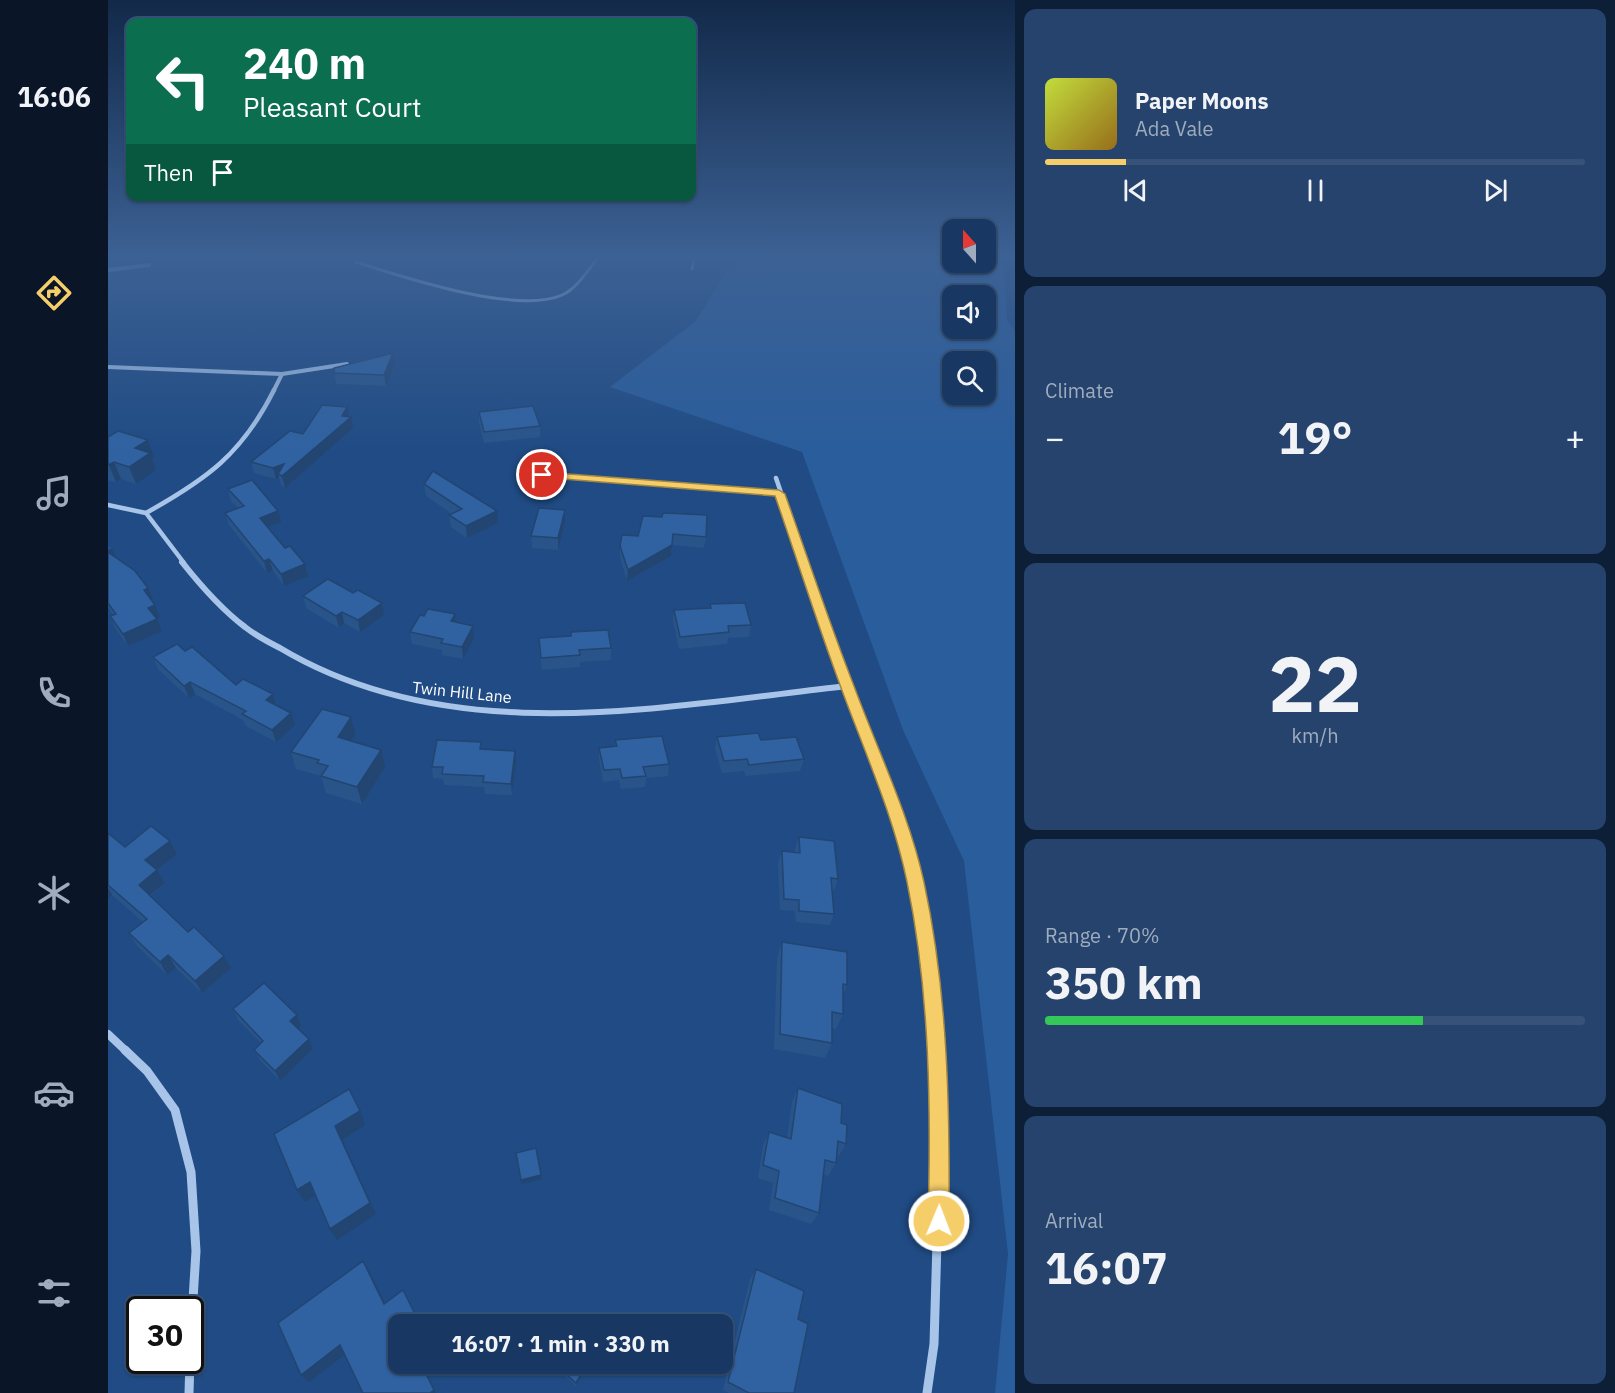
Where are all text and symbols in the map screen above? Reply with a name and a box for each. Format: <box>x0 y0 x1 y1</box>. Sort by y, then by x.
text: 240 m <box>243 36 366 91</box>
icon: left <box>144 42 222 120</box>
text: 16:06 <box>17 79 91 114</box>
text: Paper Moons <box>1135 86 1268 115</box>
text: Pleasant Court <box>243 89 421 124</box>
text: Ada Vale <box>1135 115 1214 142</box>
icon: arrive <box>206 156 239 189</box>
text: Then <box>144 158 194 187</box>
icon: previous <box>1119 174 1152 207</box>
icon: pause <box>1299 174 1332 207</box>
icon: next <box>1479 174 1512 207</box>
north arrow <box>942 219 996 273</box>
map controls <box>942 219 996 405</box>
icon: directions <box>33 272 75 314</box>
button: sound <box>942 285 996 339</box>
button: search <box>942 351 996 405</box>
text: Climate <box>1045 377 1114 404</box>
text: 19° <box>1277 408 1353 466</box>
text: − <box>1045 416 1065 459</box>
text: + <box>1565 416 1585 459</box>
pin <box>516 449 567 500</box>
icon: arrive <box>525 458 558 491</box>
icon: music <box>33 472 75 514</box>
text: 22 <box>1268 632 1362 733</box>
icon: phone <box>33 672 75 714</box>
street label: Twin Hill Lane <box>411 677 513 707</box>
text: km/h <box>1291 722 1339 749</box>
icon: climate <box>33 872 75 914</box>
text: Range · 70% <box>1045 922 1160 949</box>
text: 350 km <box>1045 953 1203 1011</box>
icon: car <box>33 1072 75 1114</box>
position arrow <box>907 1189 971 1253</box>
text: Arrival <box>1045 1207 1103 1234</box>
text: 16:07 <box>1045 1238 1168 1296</box>
icon: filters <box>33 1272 75 1314</box>
speed limit sign: 30 <box>126 1296 204 1374</box>
text: 16:07 · 1 min · 330 m <box>451 1329 670 1358</box>

